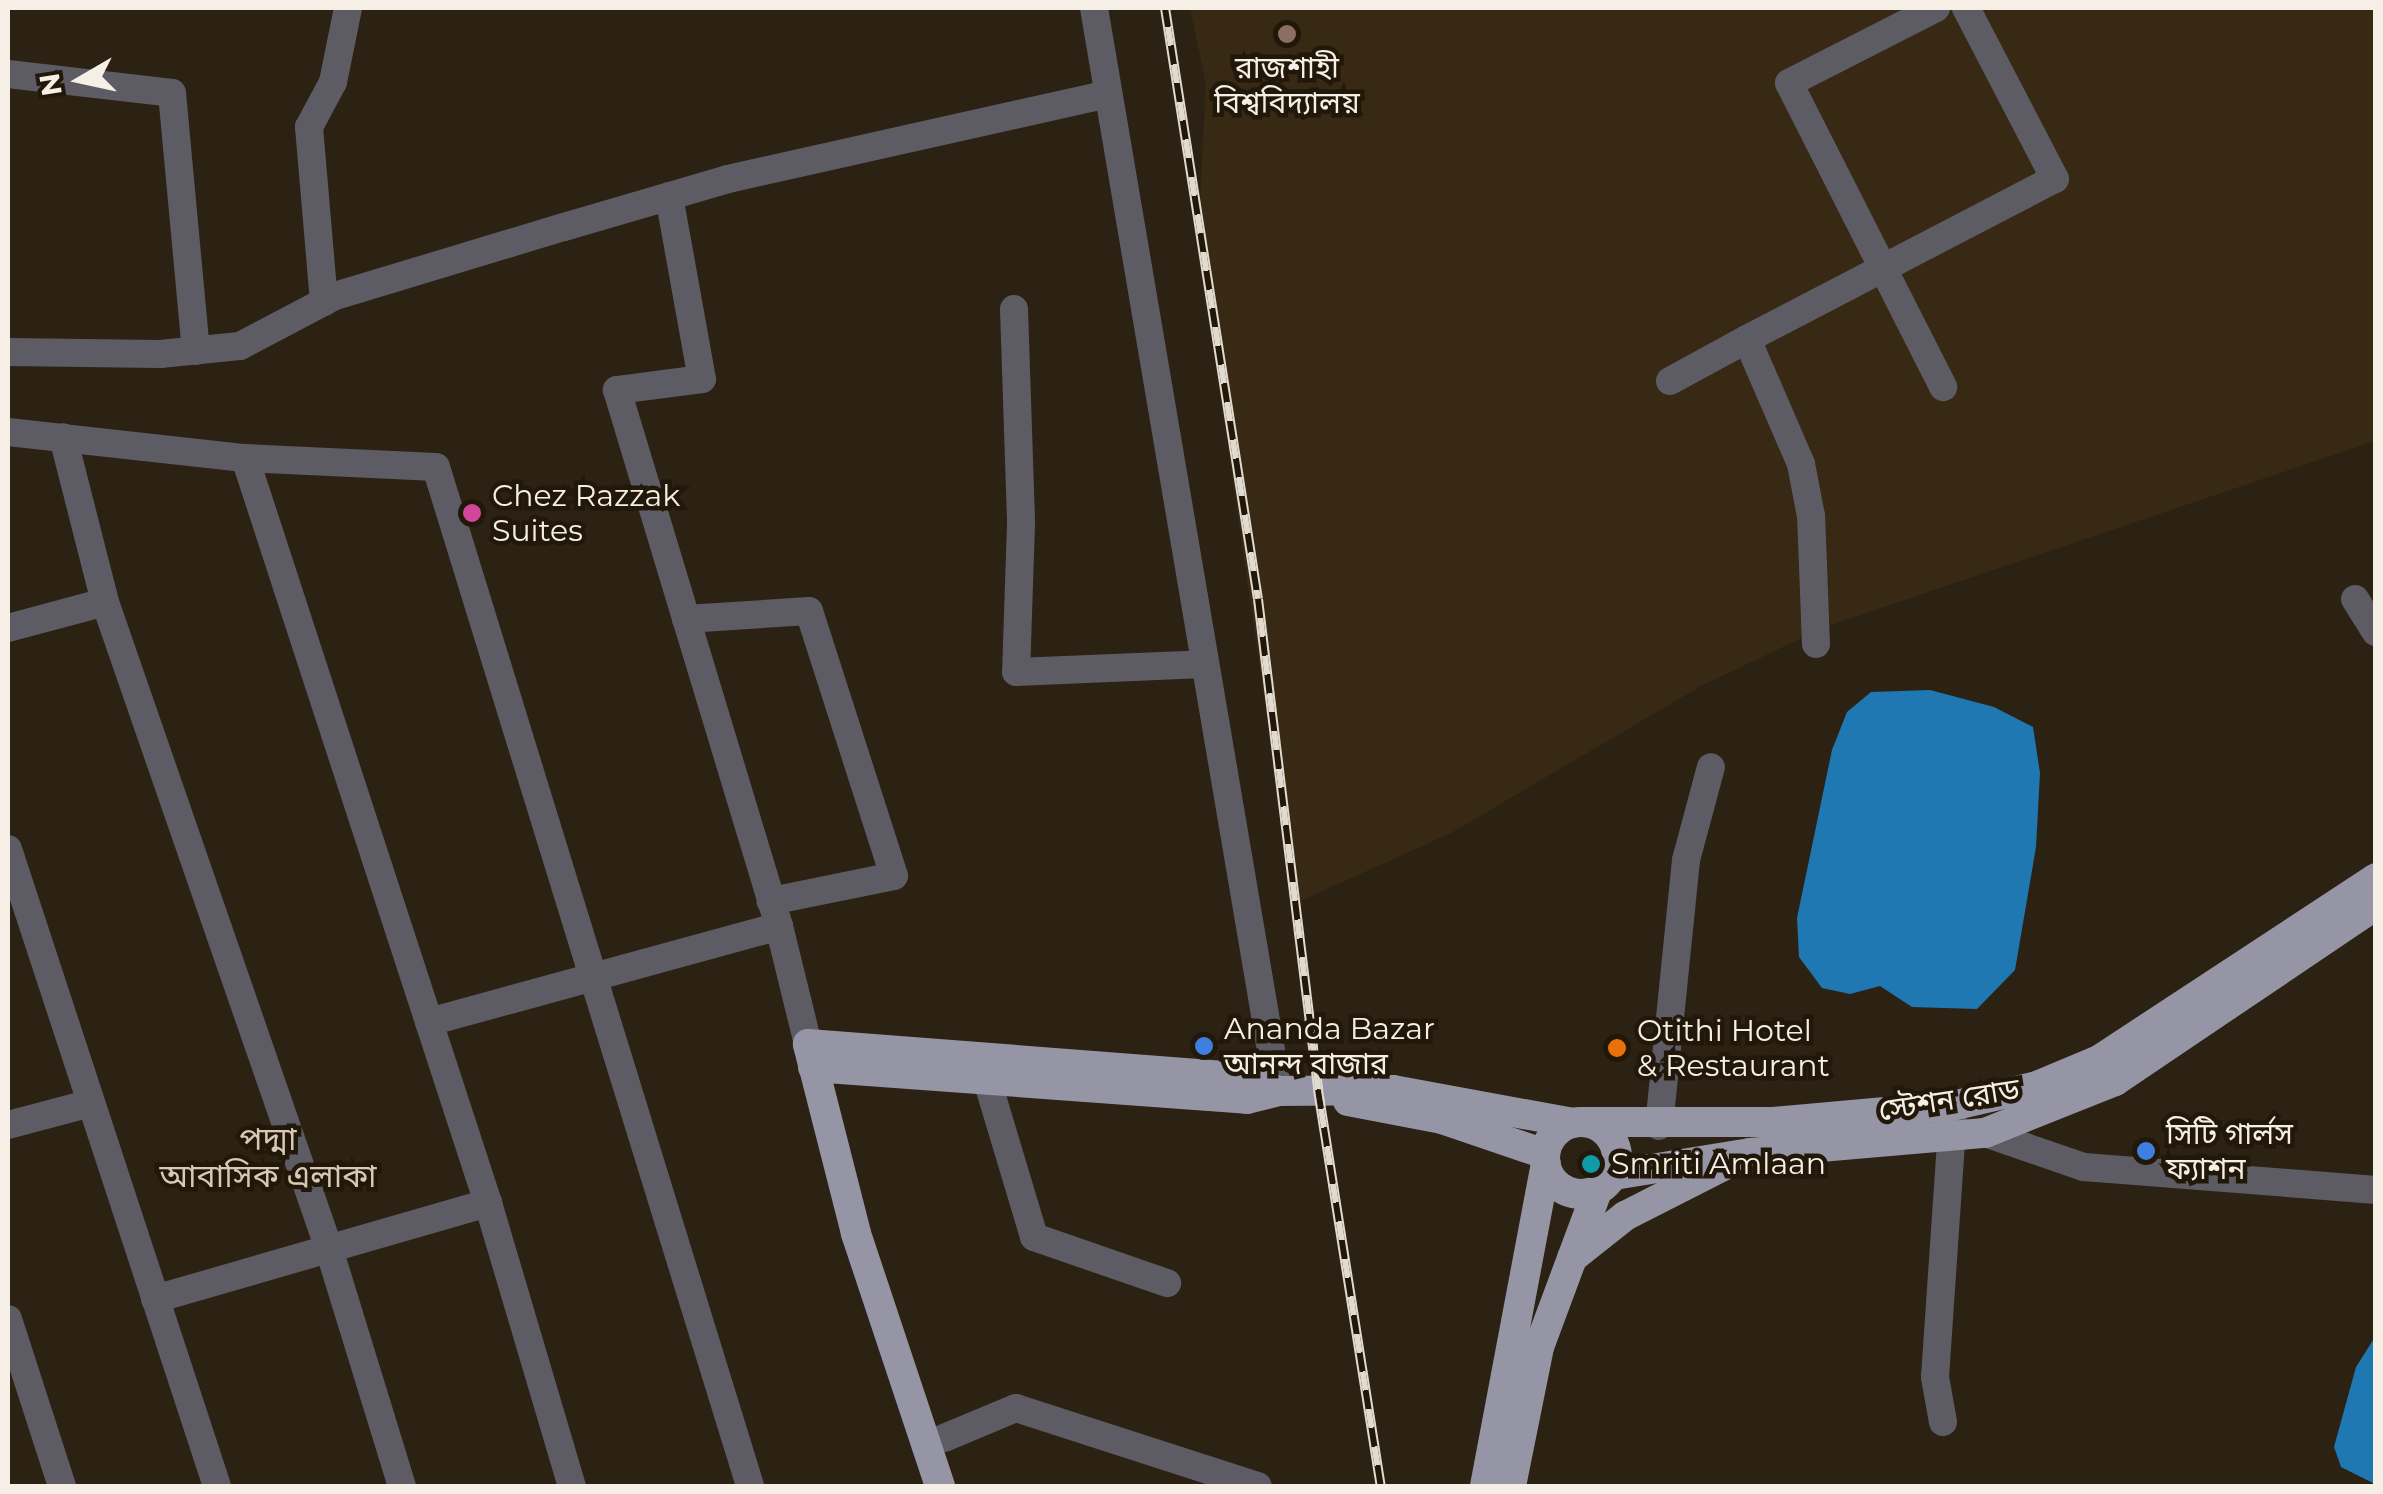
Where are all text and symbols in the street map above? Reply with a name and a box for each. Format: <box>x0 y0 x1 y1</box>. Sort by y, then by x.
marker: রাজশাহী বিশ্ববিদ্যালয় <box>1276 23 1298 45</box>
north arrow <box>30 30 130 130</box>
place label: রাজশাহী বিশ্ববিদ্যালয় <box>1214 50 1360 120</box>
text: N <box>32 71 69 99</box>
place label: Chez Razzak Suites <box>492 478 680 548</box>
marker: Chez Razzak Suites <box>461 502 483 524</box>
place label: Ananda Bazar আনন্দ বাজার <box>1224 1011 1435 1082</box>
place label: Otithi Hotel & Restaurant <box>1637 1013 1830 1084</box>
marker: Ananda Bazar আনন্দ বাজার <box>1193 1035 1215 1057</box>
marker: Otithi Hotel & Restaurant <box>1606 1037 1628 1059</box>
street label: স্টেশন রোড <box>1876 1071 2022 1129</box>
place label: সিটি গার্লস ফ্যাশন <box>2166 1116 2293 1186</box>
district label: পদ্মা আবাসিক এলাকা <box>160 1121 376 1196</box>
marker: সিটি গার্লস ফ্যাশন <box>2135 1140 2157 1162</box>
place label: Smriti Amlaan <box>1611 1146 1826 1182</box>
marker: Smriti Amlaan <box>1580 1153 1602 1175</box>

